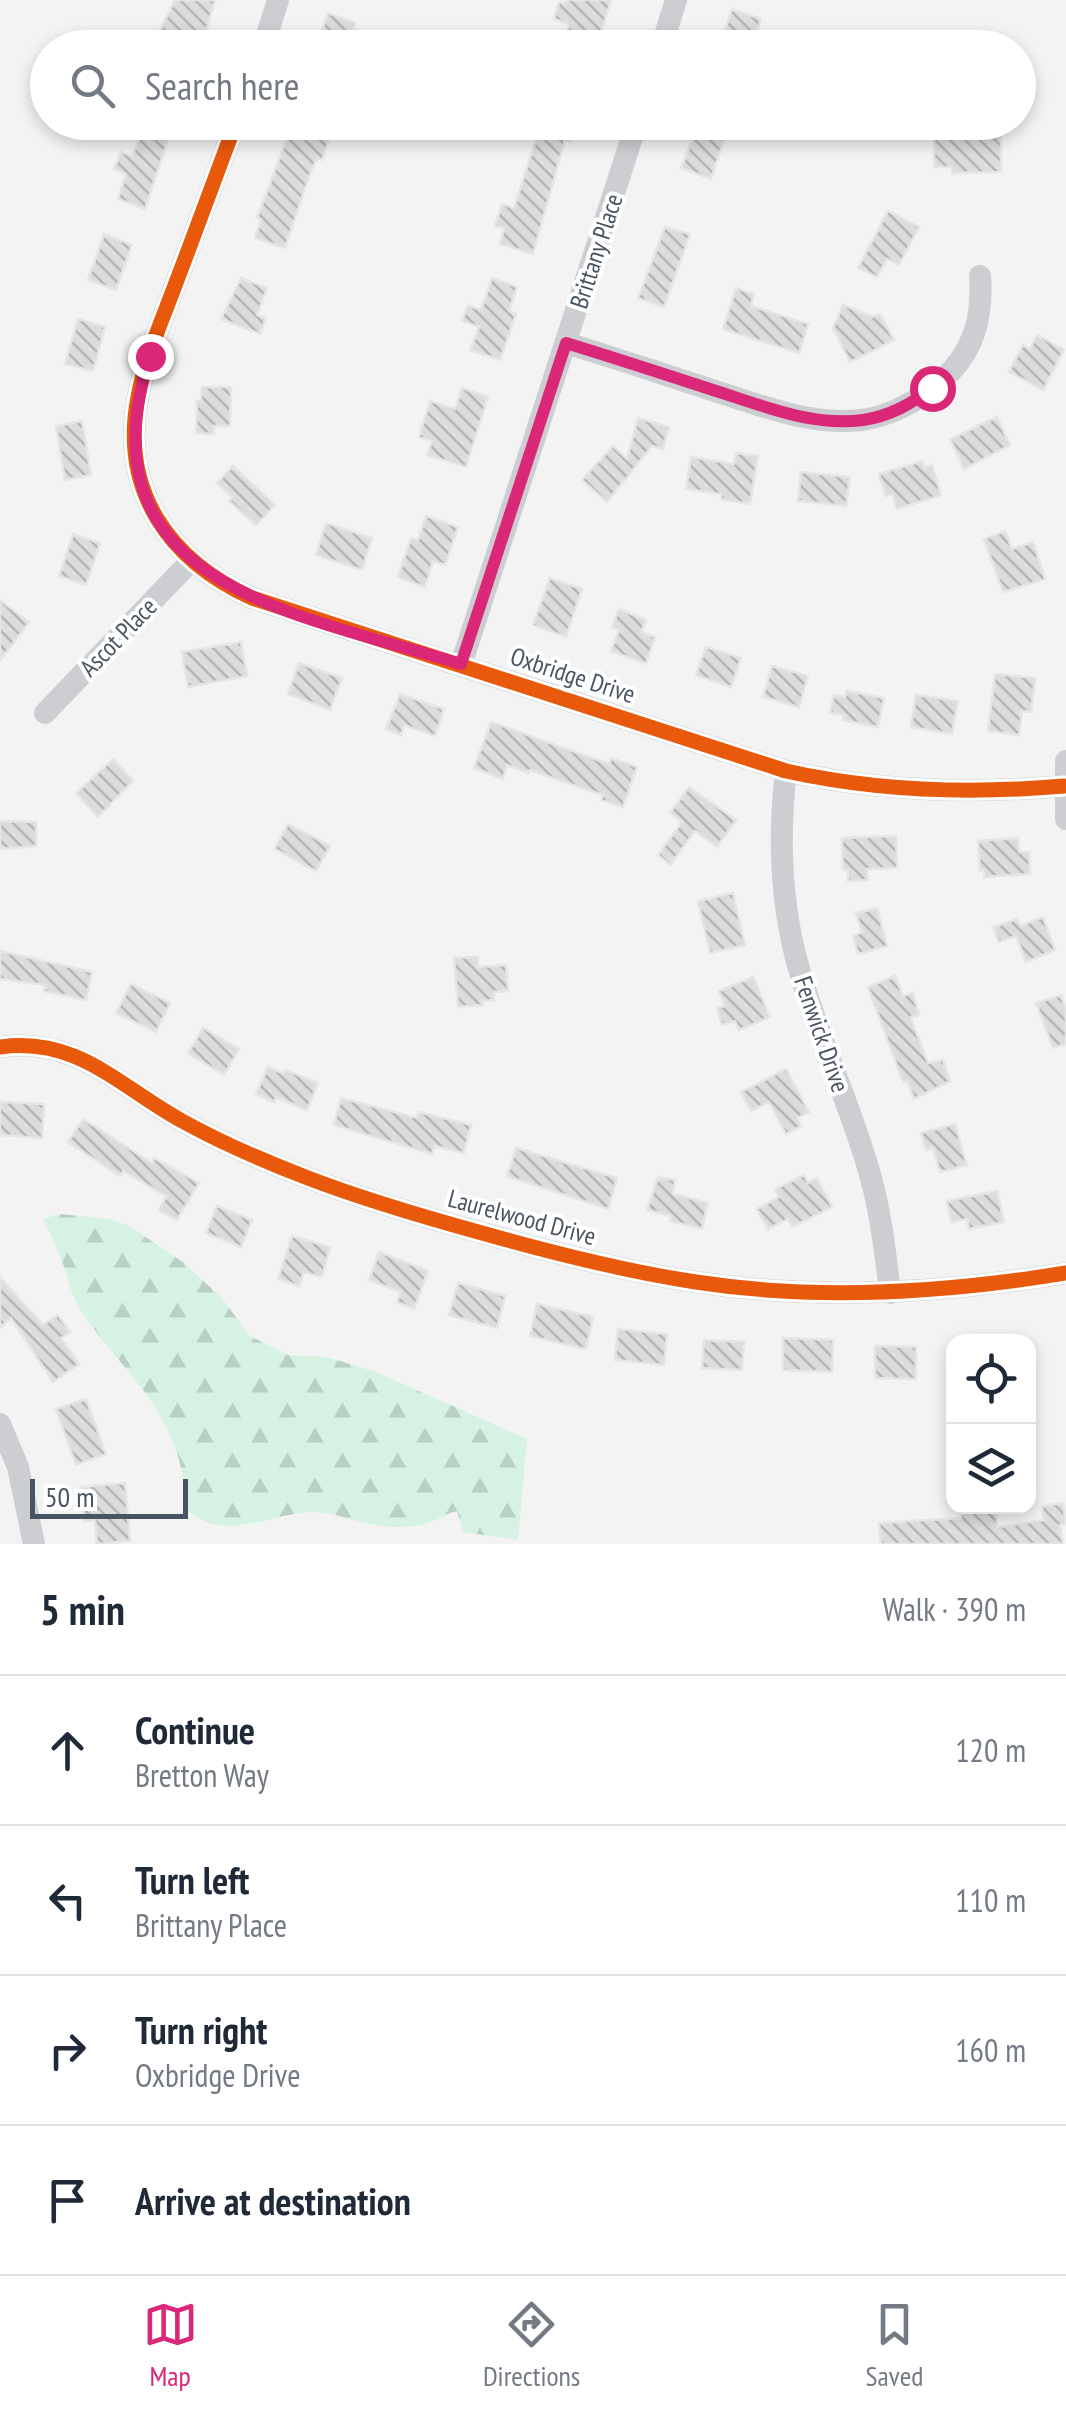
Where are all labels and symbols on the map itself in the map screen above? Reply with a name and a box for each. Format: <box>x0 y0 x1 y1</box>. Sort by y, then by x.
street label: Brittany Place <box>562 190 630 312</box>
route end <box>128 334 174 380</box>
route start <box>910 366 956 412</box>
street label: Ascot Place <box>73 591 163 683</box>
street label: Oxbridge Drive <box>507 640 639 710</box>
street label: Fenwick Drive <box>787 972 857 1096</box>
street label: Laurelwood Drive <box>445 1182 599 1252</box>
scale bar <box>30 1474 188 1518</box>

